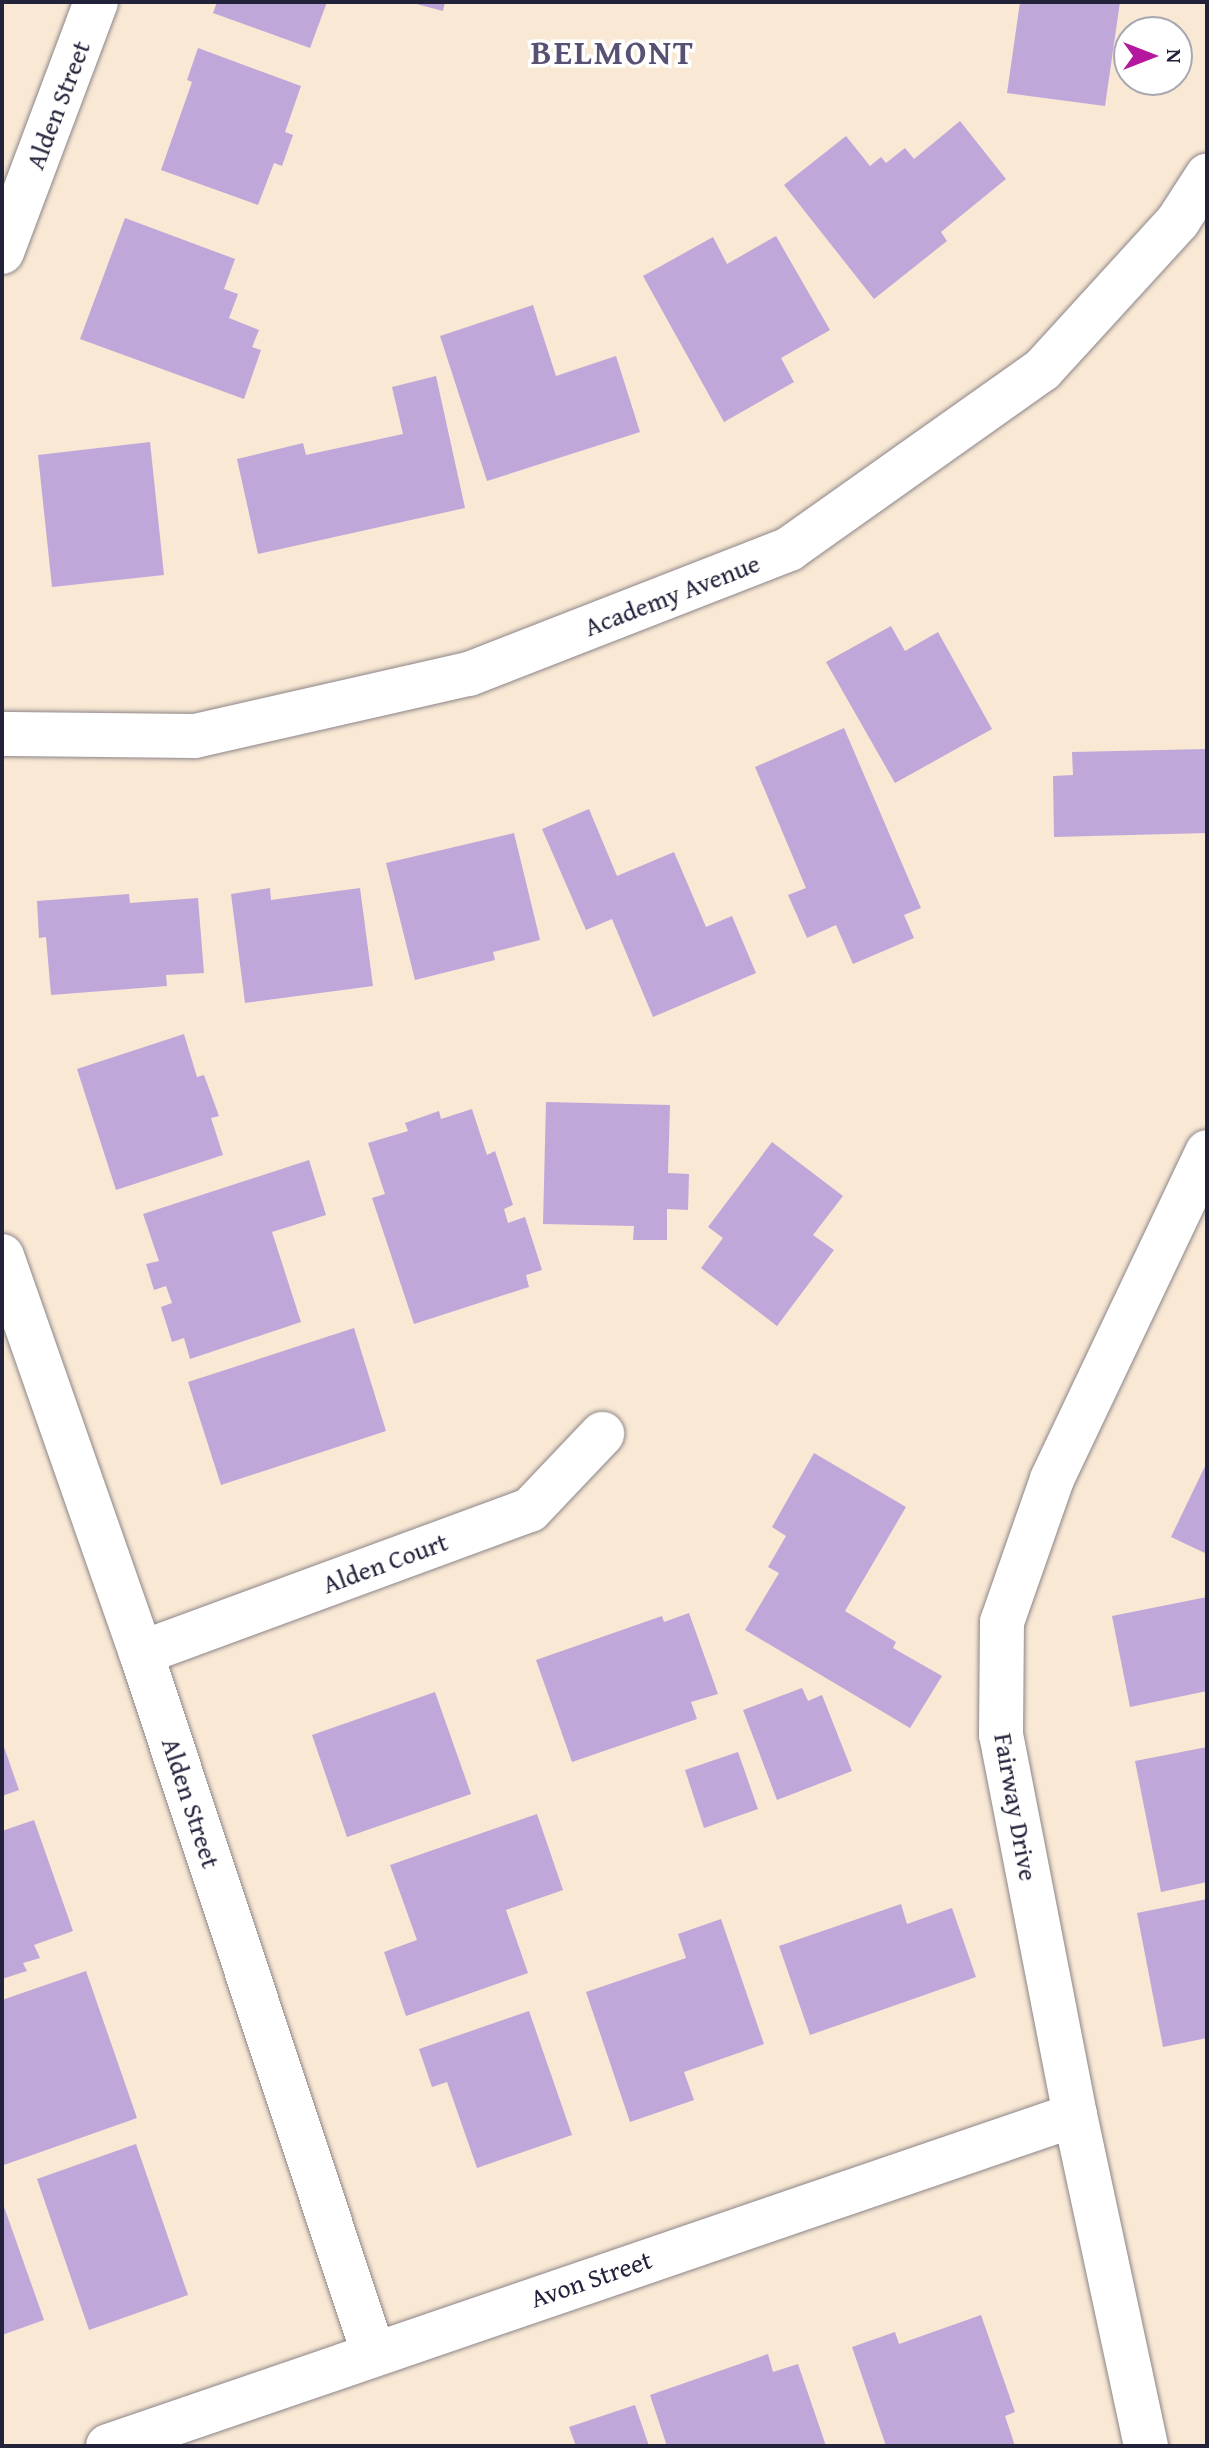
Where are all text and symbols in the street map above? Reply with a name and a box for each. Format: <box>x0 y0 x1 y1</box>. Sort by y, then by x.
north arrow <box>1113 16 1193 96</box>
district label: BELMONT <box>531 32 695 72</box>
street label: Alden Street <box>19 36 97 174</box>
text: N <box>1159 49 1191 63</box>
street label: Academy Avenue <box>580 547 764 643</box>
street label: Alden Court <box>318 1526 452 1600</box>
street label: Fairway Drive <box>988 1731 1044 1883</box>
street label: Alden Street <box>155 1734 227 1872</box>
street label: Avon Street <box>526 2244 656 2314</box>

